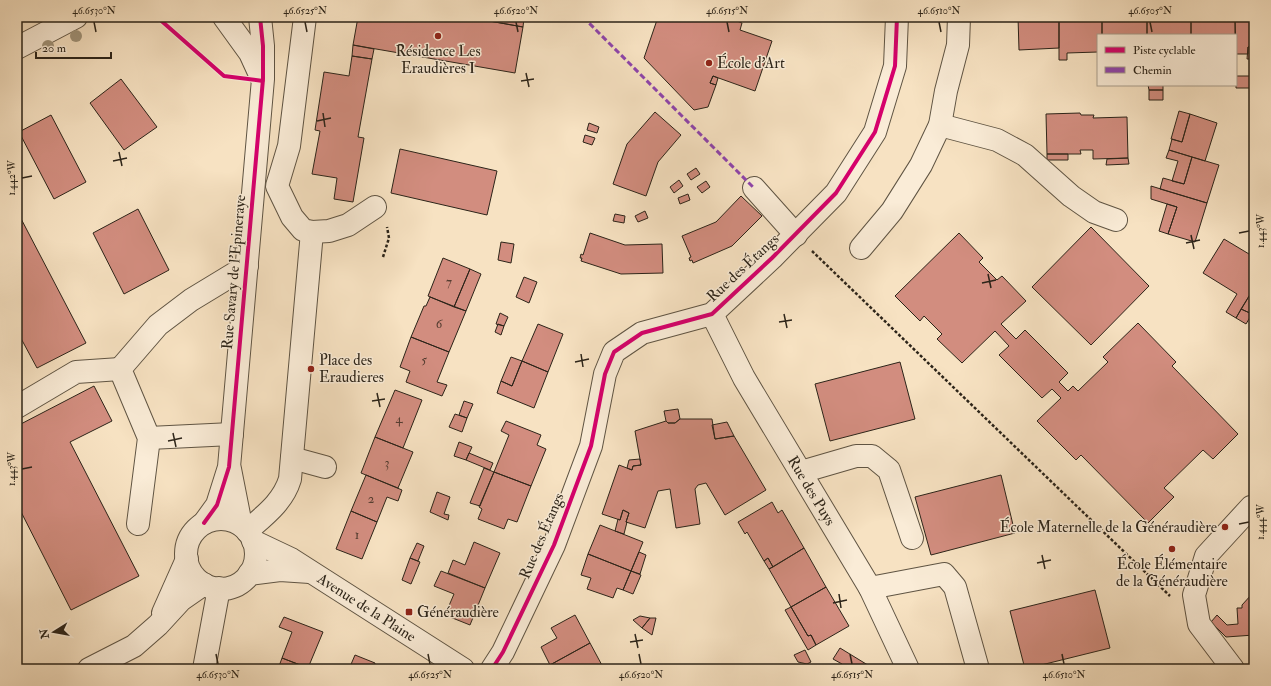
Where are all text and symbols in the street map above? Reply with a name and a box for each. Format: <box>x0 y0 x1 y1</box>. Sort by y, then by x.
text: 46.6530°N <box>72 5 116 17</box>
text: 46.6525°N <box>283 5 327 17</box>
text: 46.6520°N <box>494 5 538 17</box>
text: 46.6515°N <box>706 5 748 17</box>
text: 46.6510°N <box>918 5 961 17</box>
text: 46.6505°N <box>1128 5 1172 17</box>
marker: Résidence Les Eraudières I <box>433 31 443 41</box>
scale bar <box>36 34 111 60</box>
legend <box>1097 34 1237 86</box>
text: 20 m <box>42 41 67 56</box>
place label: Résidence Les Eraudières I <box>395 42 481 78</box>
text: Piste cyclable <box>1133 43 1195 58</box>
place label: École d'Art <box>717 52 785 73</box>
marker: École d'Art <box>704 58 714 68</box>
text: Chemin <box>1133 63 1172 78</box>
text: 1.442°W <box>6 160 18 196</box>
street label: Rue Savary de l'Epineraye <box>218 194 251 350</box>
text: 1.443°W <box>1255 213 1267 248</box>
street label: Rue des Étangs <box>702 228 783 306</box>
house number: 7 <box>446 274 452 290</box>
house number: 6 <box>436 316 444 332</box>
place label: Place des Eraudieres <box>319 351 384 387</box>
house number: 5 <box>421 352 427 368</box>
marker: Place des Eraudieres <box>306 364 316 374</box>
house number: 4 <box>395 411 403 427</box>
text: 1.443°W <box>6 451 18 486</box>
street label: Rue des Puys <box>783 452 840 529</box>
house number: 3 <box>385 455 390 471</box>
street label: Rue des Étangs <box>513 489 569 582</box>
house number: 2 <box>368 491 375 507</box>
text: 1.444°W <box>1255 503 1267 540</box>
place label: École Maternelle de la Généraudière <box>1000 516 1217 537</box>
marker: École Maternelle de la Généraudière <box>1220 522 1230 532</box>
house number: 1 <box>355 527 360 543</box>
marker: École Élémentaire de la Généraudière <box>1167 544 1177 554</box>
place label: École Élémentaire de la Généraudière <box>1116 553 1228 591</box>
street label: Avenue de la Plaine <box>313 568 420 646</box>
place label: Généraudière <box>417 603 499 622</box>
marker: Généraudière <box>404 607 414 617</box>
north arrow <box>34 612 74 652</box>
text: N <box>37 627 52 641</box>
text: 46.6530°N <box>196 669 240 681</box>
text: 46.6525°N <box>408 669 452 681</box>
text: 46.6520°N <box>619 669 663 681</box>
text: 46.6515°N <box>831 669 873 681</box>
text: 46.6510°N <box>1043 669 1086 681</box>

